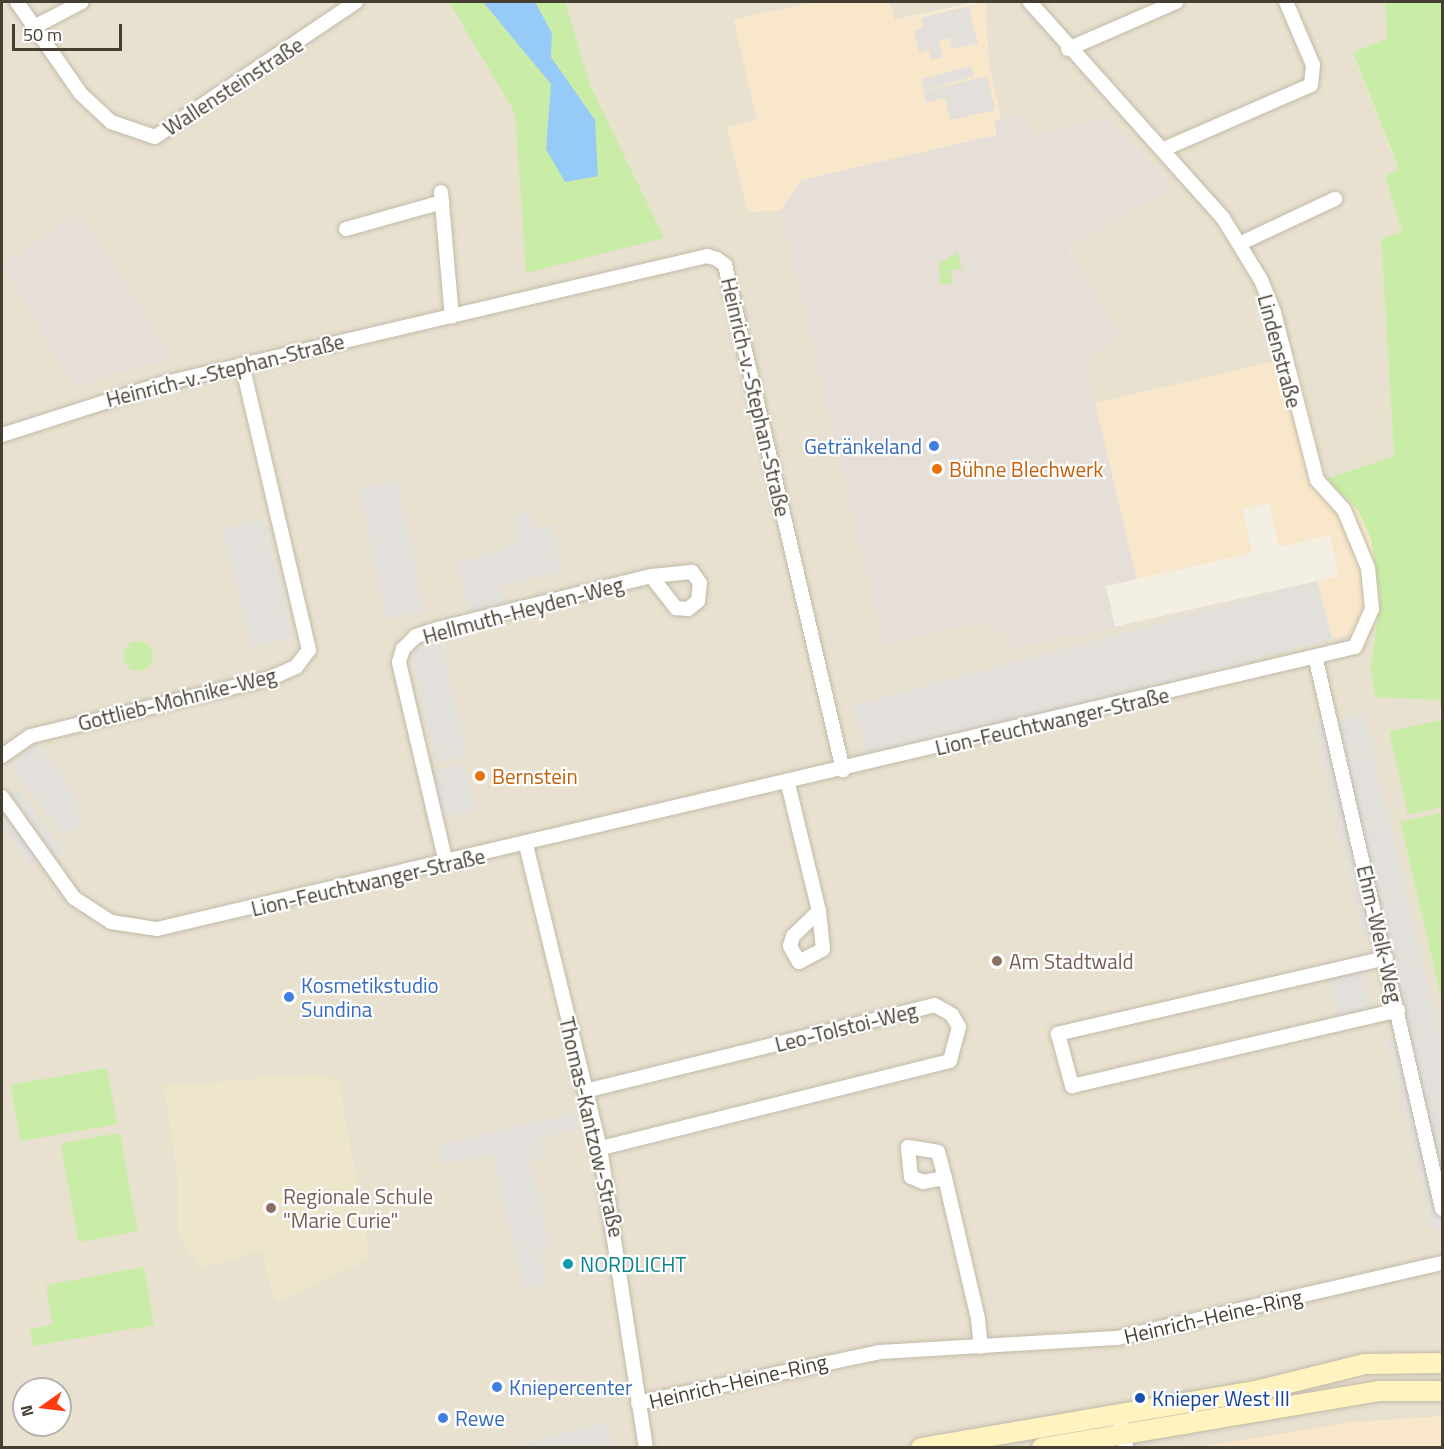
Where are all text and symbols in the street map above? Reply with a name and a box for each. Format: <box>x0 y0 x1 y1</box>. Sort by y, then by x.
scale bar <box>15 12 124 50</box>
text: 50 m <box>23 21 62 48</box>
street label: Wallensteinstraße <box>158 31 308 141</box>
street label: Heinrich-v.-Stephan-Straße <box>716 275 796 519</box>
street label: Lindenstraße <box>1253 291 1307 411</box>
street label: Heinrich-v.-Stephan-Straße <box>103 328 347 412</box>
place label: Getränkeland <box>804 433 922 459</box>
marker: Getränkeland <box>927 439 941 453</box>
place label: Bühne Blechwerk <box>949 456 1103 482</box>
marker: Bühne Blechwerk <box>930 462 944 476</box>
street label: Hellmuth-Heyden-Weg <box>420 571 626 649</box>
street label: Gottlieb-Mohnike-Weg <box>75 662 279 736</box>
street label: Lion-Feuchtwanger-Straße <box>933 682 1171 760</box>
place label: Bernstein <box>492 763 578 789</box>
marker: Bernstein <box>473 769 487 783</box>
street label: Lion-Feuchtwanger-Straße <box>249 843 487 921</box>
street label: Ehm-Welk-Weg <box>1352 863 1408 1005</box>
place label: Am Stadtwald <box>1009 948 1134 974</box>
marker: Am Stadtwald <box>990 954 1004 968</box>
place label: Kosmetikstudio Sundina <box>301 972 439 1022</box>
marker: Kosmetikstudio Sundina <box>282 990 296 1004</box>
street label: Leo-Tolstoi-Weg <box>772 997 920 1057</box>
street label: Thomas-Kantzow-Straße <box>554 1014 630 1240</box>
place label: Regionale Schule "Marie Curie" <box>283 1183 433 1233</box>
marker: Regionale Schule "Marie Curie" <box>264 1201 278 1215</box>
place label: NORDLICHT <box>580 1251 686 1277</box>
marker: NORDLICHT <box>561 1257 575 1271</box>
street label: Heinrich-Heine-Ring <box>1121 1283 1305 1349</box>
street label: Heinrich-Heine-Ring <box>646 1348 830 1414</box>
place label: Kniepercenter <box>509 1374 632 1400</box>
north arrow <box>12 1377 72 1437</box>
marker: Kniepercenter <box>490 1380 504 1394</box>
place label: Knieper West III <box>1152 1385 1290 1411</box>
marker: Knieper West III <box>1133 1391 1147 1405</box>
text: N <box>13 1403 39 1419</box>
place label: Rewe <box>455 1405 505 1431</box>
marker: Rewe <box>436 1411 450 1425</box>

